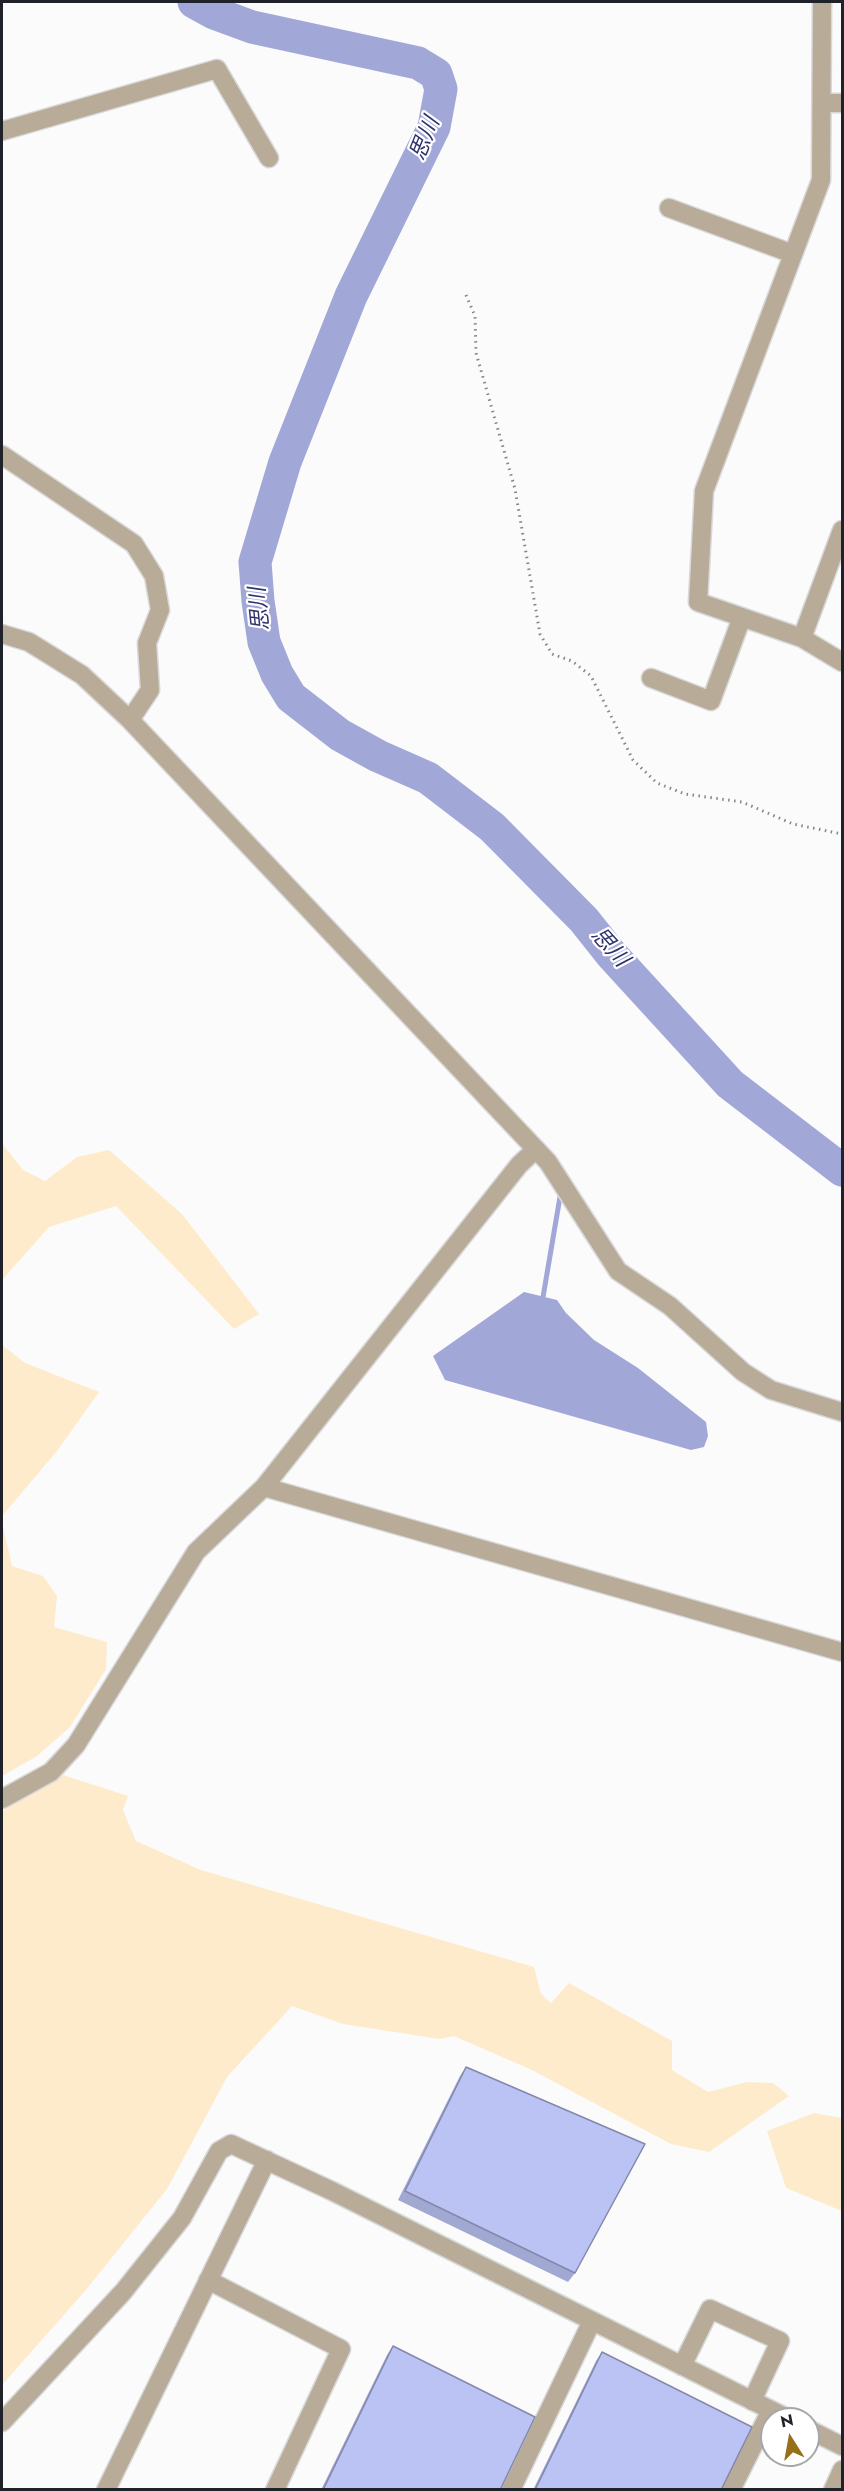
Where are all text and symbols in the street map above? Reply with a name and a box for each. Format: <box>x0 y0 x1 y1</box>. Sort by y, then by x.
water label: 思川 <box>406 114 446 164</box>
water label: 思川 <box>246 586 276 632</box>
water label: 思川 <box>584 923 634 973</box>
north arrow <box>760 2407 820 2467</box>
text: N <box>778 2408 795 2433</box>

